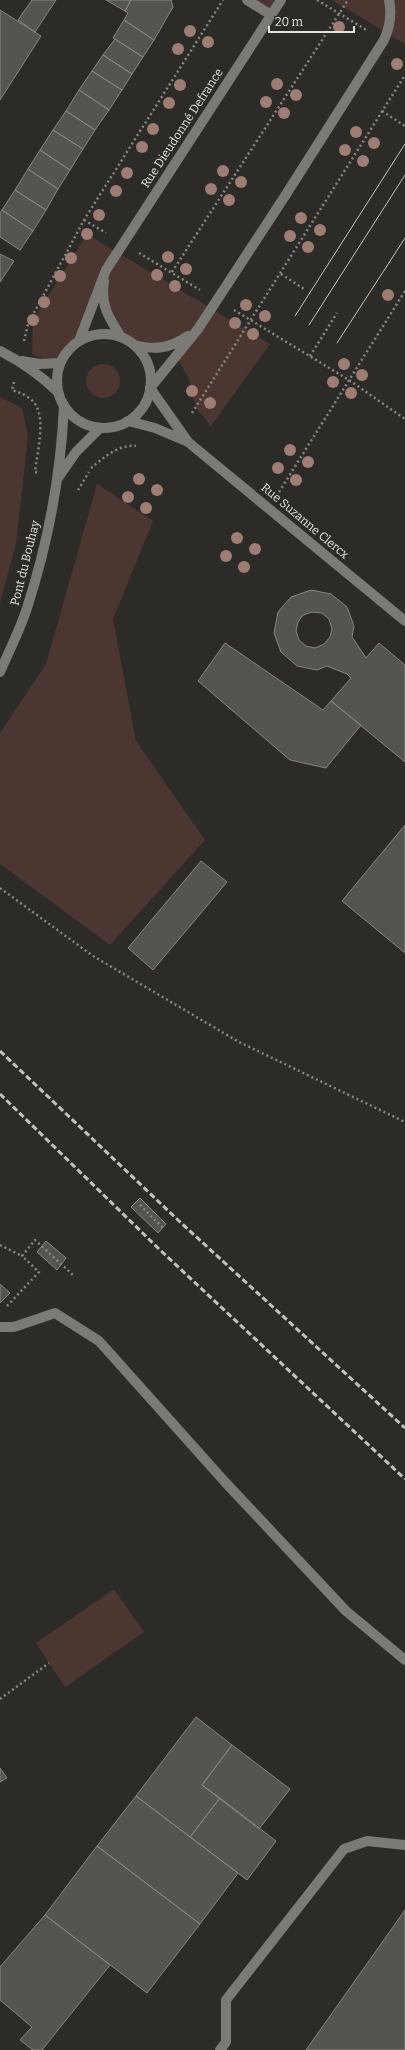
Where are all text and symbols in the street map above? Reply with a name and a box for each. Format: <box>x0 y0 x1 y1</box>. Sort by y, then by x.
scale bar <box>269 8 354 34</box>
text: 20 m <box>275 15 304 29</box>
street label: Rue Dieudonné Defrance <box>138 66 226 190</box>
street label: Rue Suzanne Clercx <box>258 480 352 562</box>
street label: Pont du Bouhay <box>8 518 42 607</box>

